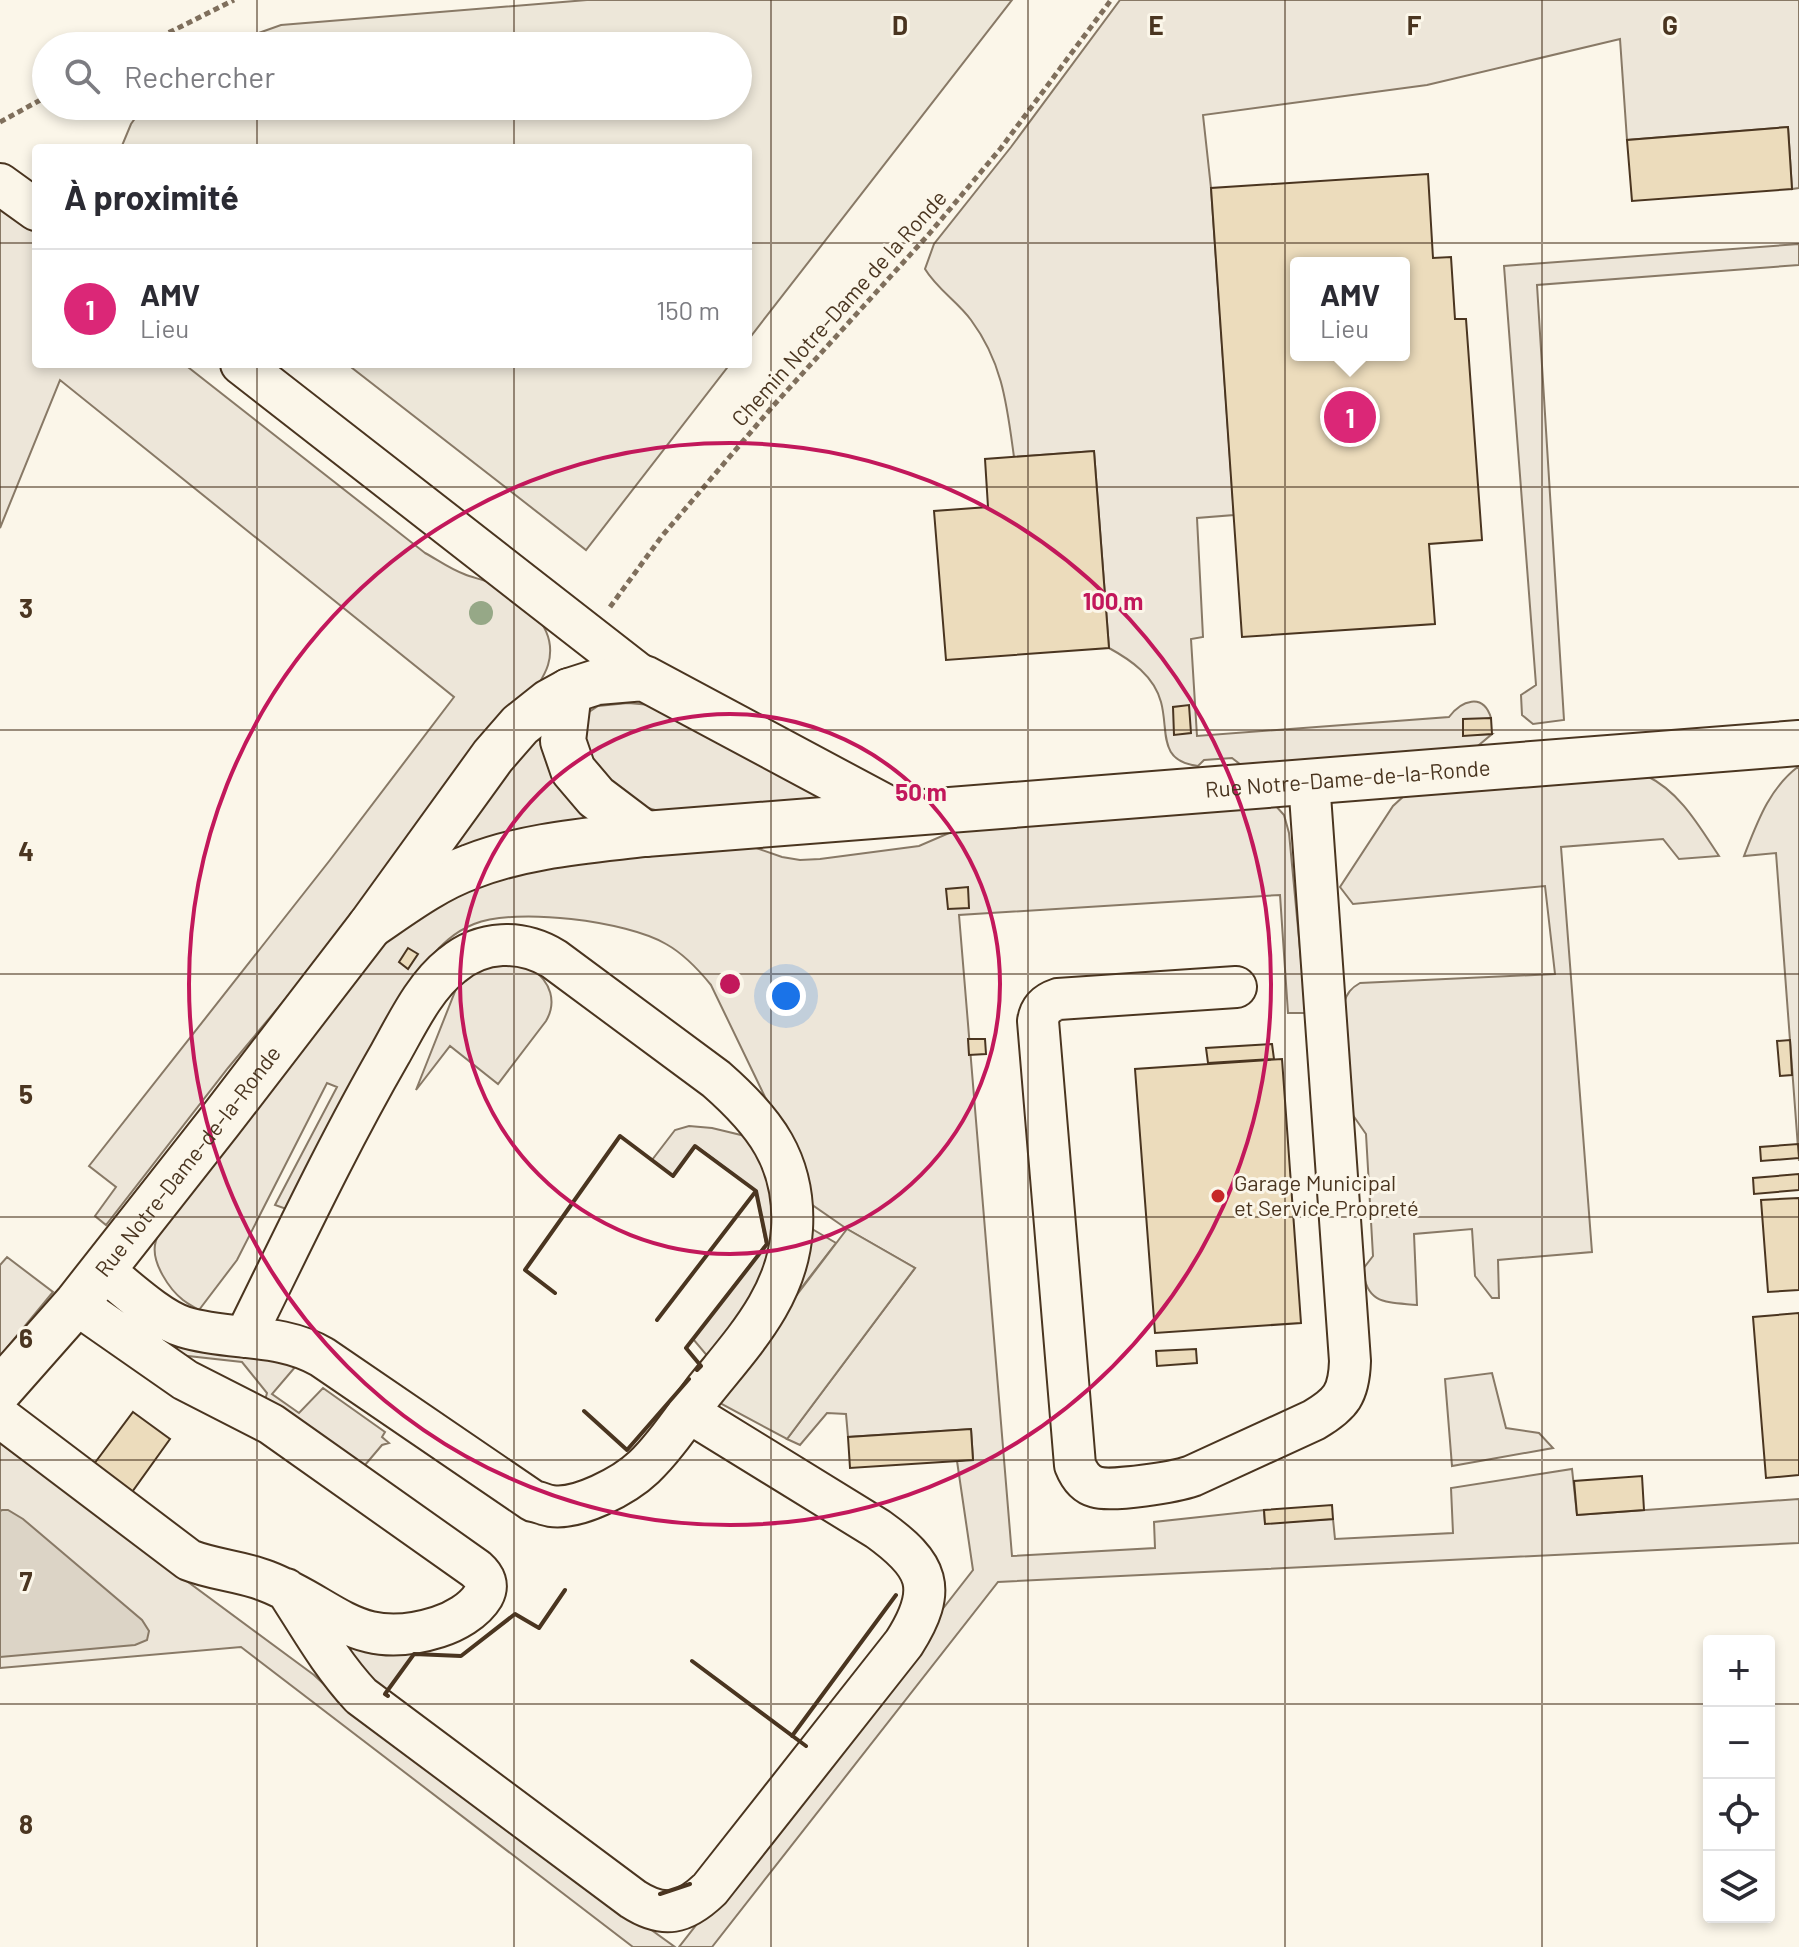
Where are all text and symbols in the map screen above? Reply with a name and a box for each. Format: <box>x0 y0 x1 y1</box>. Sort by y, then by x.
text: D <box>892 9 908 40</box>
text: E <box>1148 9 1164 40</box>
text: F <box>1407 9 1422 40</box>
text: G <box>1662 9 1678 40</box>
search box <box>32 32 752 120</box>
icon: search <box>60 54 104 98</box>
text: Rechercher <box>124 58 275 94</box>
text: À proximité <box>64 176 239 217</box>
street label: Chemin Notre-Dame de la Ronde <box>725 184 951 431</box>
popup <box>1290 257 1410 361</box>
text: AMV <box>140 276 200 312</box>
text: AMV <box>1320 276 1380 312</box>
text: 1 <box>85 294 95 325</box>
text: 150 m <box>656 294 720 325</box>
text: Lieu <box>140 312 189 343</box>
text: Lieu <box>1320 312 1369 343</box>
pin: 1 <box>1324 387 1376 447</box>
text: 100 m <box>1083 586 1143 615</box>
text: 3 <box>19 592 33 623</box>
street label: Rue Notre-Dame-de-la-Ronde <box>1204 753 1491 802</box>
text: 50 m <box>895 777 947 806</box>
text: 4 <box>18 835 34 866</box>
centre of rings <box>716 970 744 998</box>
your location <box>766 976 806 1016</box>
street label: Rue Notre-Dame-de-la-Ronde <box>89 1040 285 1281</box>
text: 5 <box>19 1078 33 1109</box>
place label: Garage Municipal et Service Propreté <box>1234 1169 1419 1220</box>
marker: Garage Municipal et Service Propreté <box>1209 1187 1227 1205</box>
text: 6 <box>19 1322 33 1353</box>
text: 7 <box>20 1565 33 1596</box>
map controls <box>1703 1635 1775 1923</box>
button: + <box>1703 1635 1775 1707</box>
button: − <box>1703 1707 1775 1779</box>
button: locate <box>1703 1779 1775 1851</box>
text: 8 <box>19 1808 33 1839</box>
button: layers <box>1703 1851 1775 1923</box>

